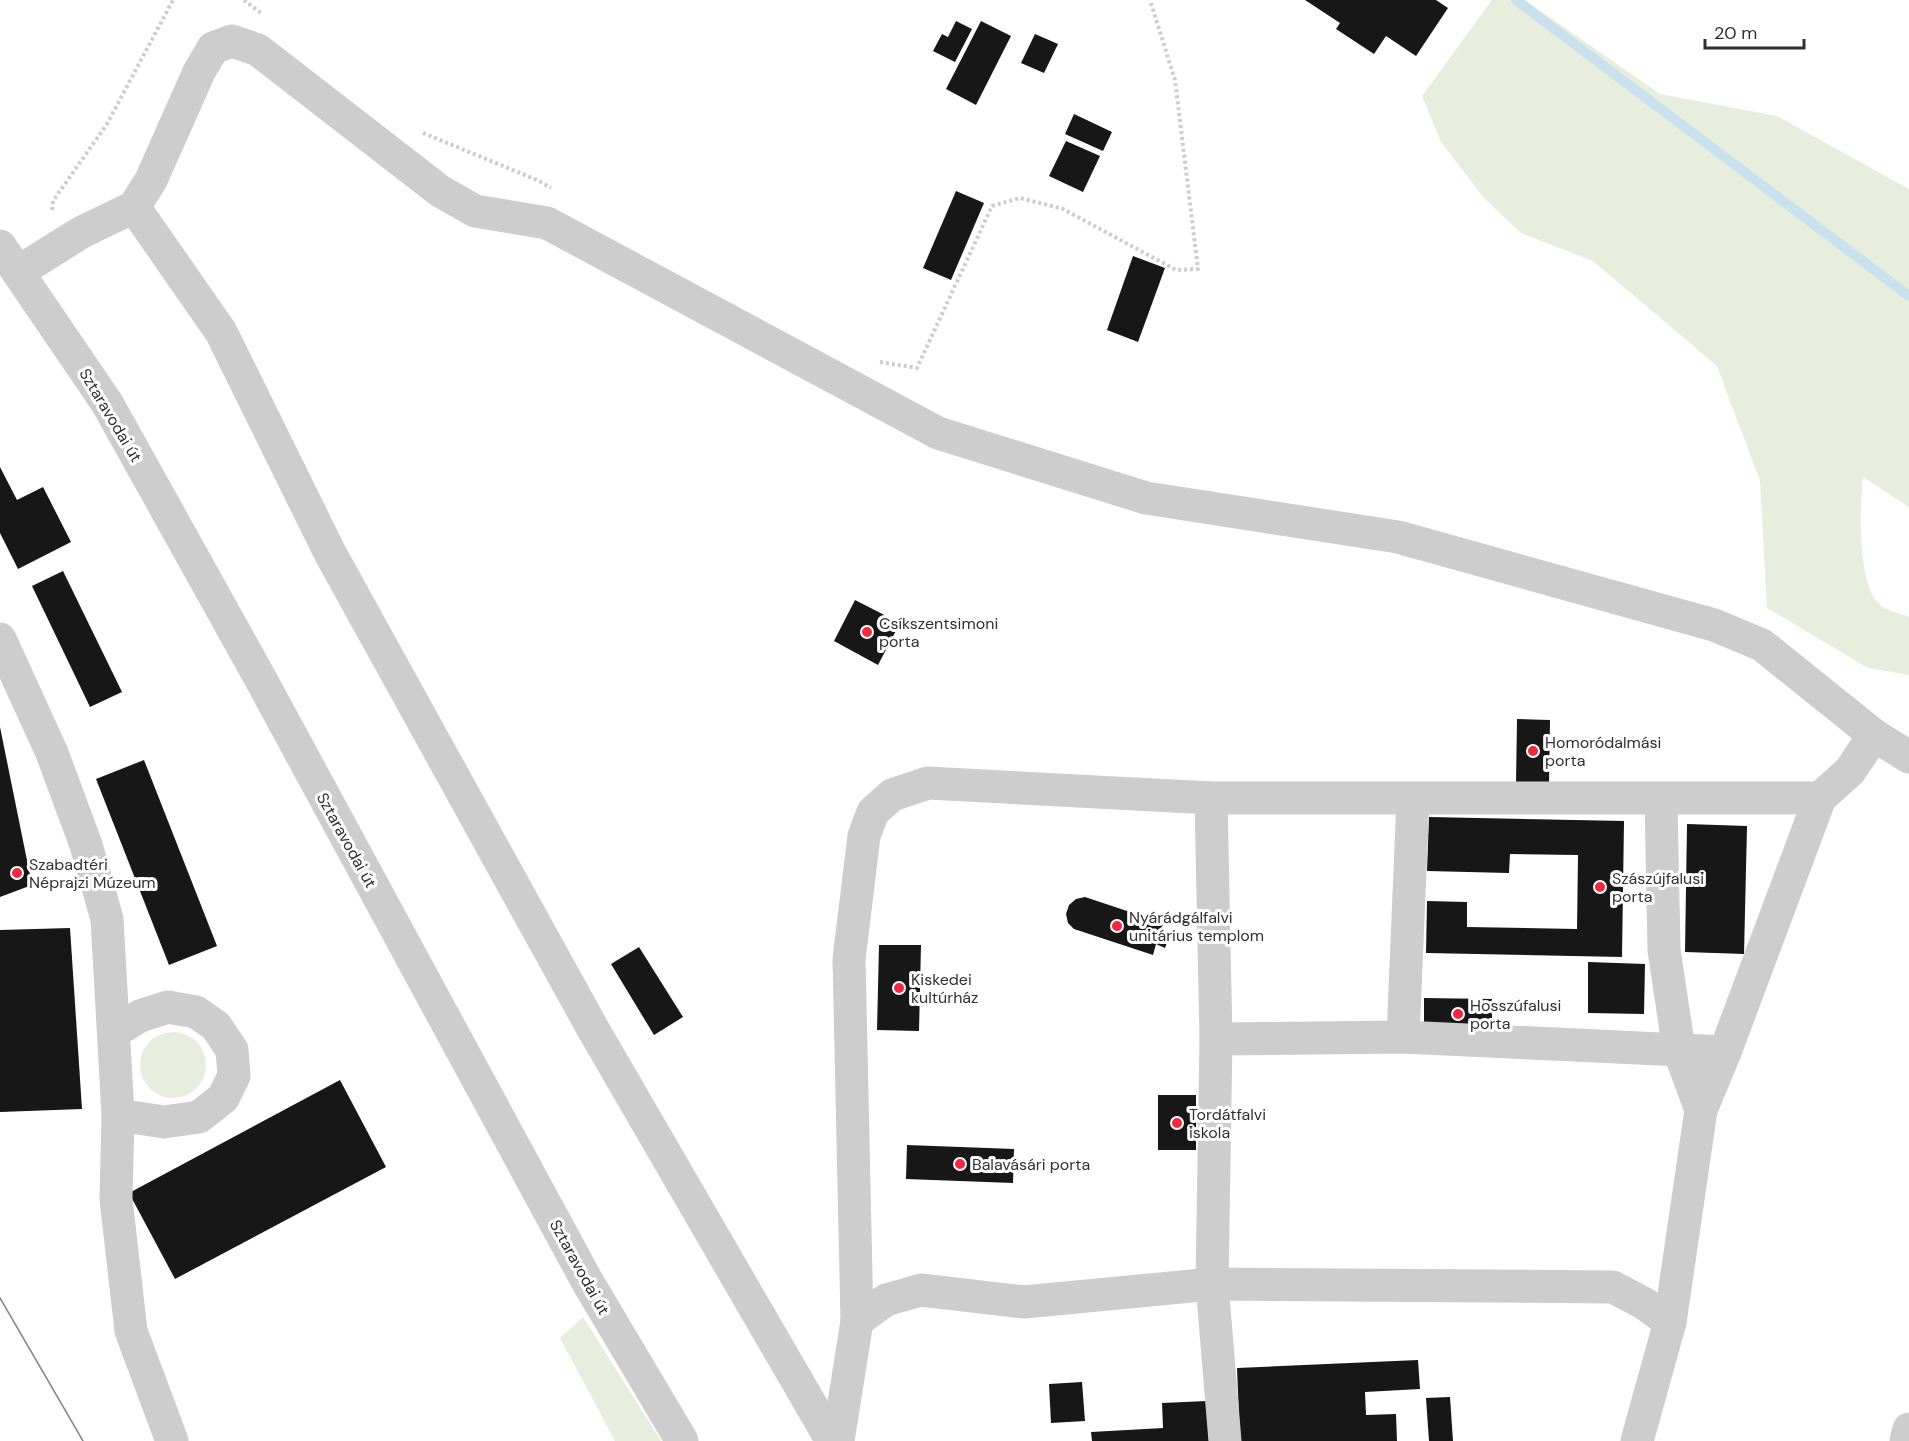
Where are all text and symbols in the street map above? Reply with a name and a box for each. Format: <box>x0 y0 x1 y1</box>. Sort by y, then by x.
scale bar <box>1705 12 1804 50</box>
text: 20 m <box>1714 21 1757 45</box>
street label: Sztaravodai út <box>74 365 147 466</box>
place label: Csíkszentsimoni porta <box>879 613 998 652</box>
marker: Csíkszentsimoni porta <box>860 625 874 639</box>
place label: Homoródalmási porta <box>1545 732 1661 771</box>
marker: Homoródalmási porta <box>1526 744 1540 758</box>
street label: Sztaravodai út <box>312 789 381 892</box>
place label: Szabadtéri Néprajzi Múzeum <box>29 854 156 893</box>
marker: Szabadtéri Néprajzi Múzeum <box>10 866 24 880</box>
place label: Szászújfalusi porta <box>1612 868 1704 907</box>
marker: Szászújfalusi porta <box>1593 880 1607 894</box>
place label: Nyárádgálfalvi unitárius templom <box>1129 907 1264 946</box>
marker: Nyárádgálfalvi unitárius templom <box>1110 919 1124 933</box>
place label: Kiskedei kultúrház <box>911 969 978 1008</box>
marker: Kiskedei kultúrház <box>892 981 906 995</box>
place label: Hosszúfalusi porta <box>1470 995 1561 1034</box>
marker: Hosszúfalusi porta <box>1451 1007 1465 1021</box>
place label: Tordátfalvi iskola <box>1189 1104 1266 1143</box>
marker: Tordátfalvi iskola <box>1170 1116 1184 1130</box>
place label: Balavásári porta <box>972 1154 1090 1175</box>
marker: Balavásári porta <box>953 1157 967 1171</box>
street label: Sztaravodai út <box>545 1216 614 1319</box>

